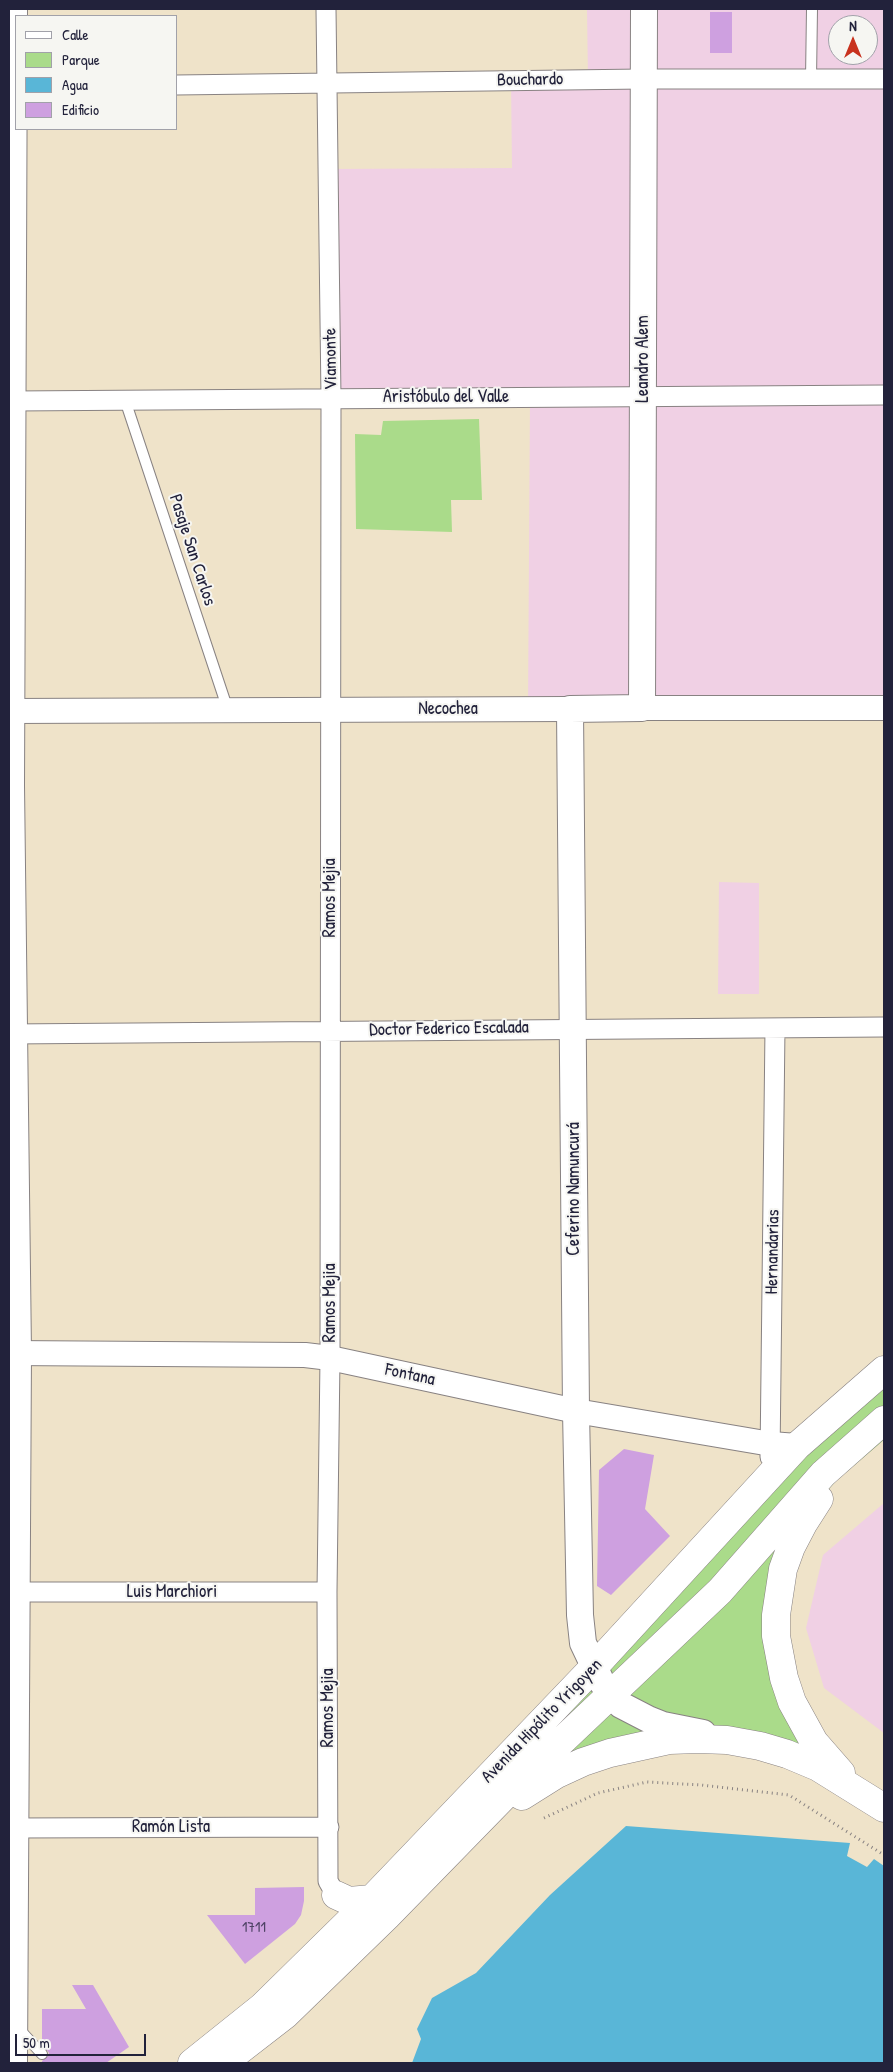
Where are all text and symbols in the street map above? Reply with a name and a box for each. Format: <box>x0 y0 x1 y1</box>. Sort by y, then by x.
legend <box>15 15 178 130</box>
north arrow <box>828 15 878 65</box>
text: N <box>849 16 857 35</box>
text: Calle <box>62 24 89 45</box>
text: Parque <box>62 49 100 70</box>
street label: Bouchardo <box>497 69 563 91</box>
text: Agua <box>62 74 88 95</box>
text: Edificio <box>62 99 99 120</box>
street label: Leandro Alem <box>632 315 654 403</box>
street label: Viamonte <box>320 328 342 390</box>
street label: Aristóbulo del Valle <box>383 386 509 408</box>
street label: Pasaje San Carlos <box>164 492 220 608</box>
street label: Necochea <box>418 698 478 720</box>
street label: Ramos Mejia <box>319 859 341 937</box>
street label: Doctor Federico Escalada <box>369 1017 529 1041</box>
street label: Ceferino Namuncurá <box>563 1122 585 1256</box>
street label: Hernandarias <box>761 1209 785 1295</box>
street label: Ramos Mejia <box>319 1264 341 1342</box>
street label: Fontana <box>383 1359 437 1391</box>
street label: Luis Marchiori <box>127 1581 217 1603</box>
street label: Avenida Hipólito Yrigoyen <box>477 1654 607 1788</box>
street label: Ramos Mejia <box>317 1669 339 1747</box>
street label: Ramón Lista <box>132 1816 210 1838</box>
house number: 1711 <box>242 1919 266 1937</box>
scale bar <box>18 2024 149 2056</box>
text: 50 m <box>23 2032 50 2053</box>

